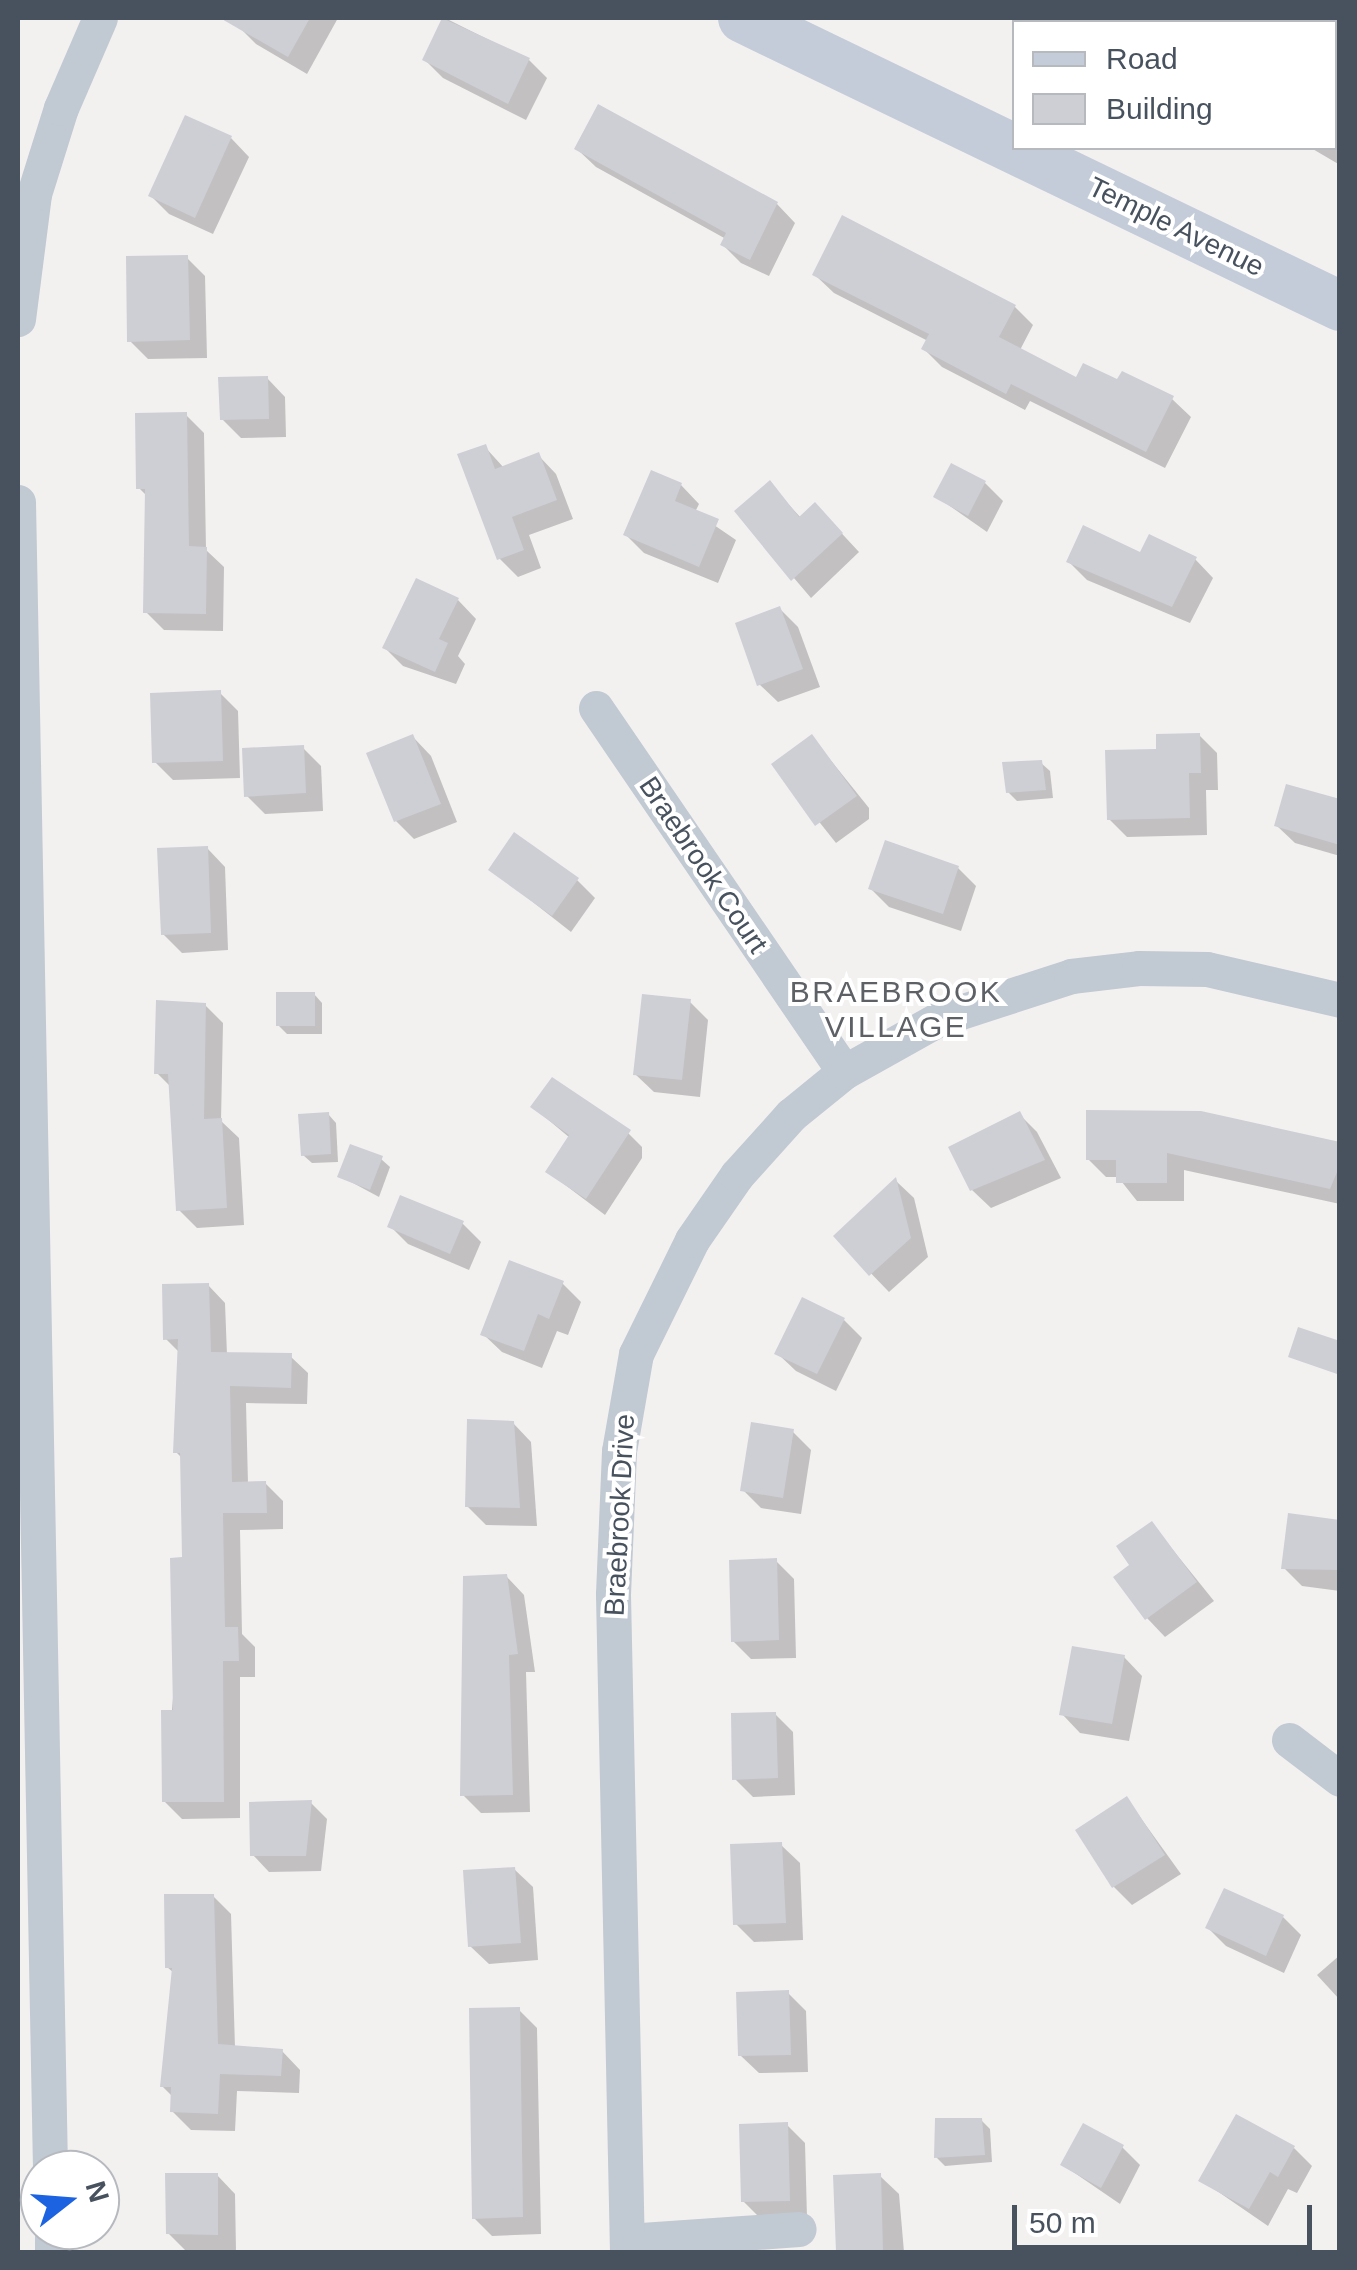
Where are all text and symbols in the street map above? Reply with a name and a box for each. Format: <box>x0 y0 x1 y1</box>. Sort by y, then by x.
legend <box>1012 20 1337 150</box>
text: Road <box>1106 42 1178 75</box>
text: Building <box>1106 92 1213 125</box>
street label: Temple Avenue <box>1082 170 1270 284</box>
street label: Braebrook Court <box>632 770 774 960</box>
district label: BRAEBROOK VILLAGE <box>790 974 1002 1044</box>
street label: Braebrook Drive <box>598 1413 642 1617</box>
north arrow <box>20 2150 120 2250</box>
text: N <box>79 2177 115 2206</box>
scale bar <box>1017 2185 1317 2247</box>
text: 50 m <box>1029 2206 1096 2239</box>

